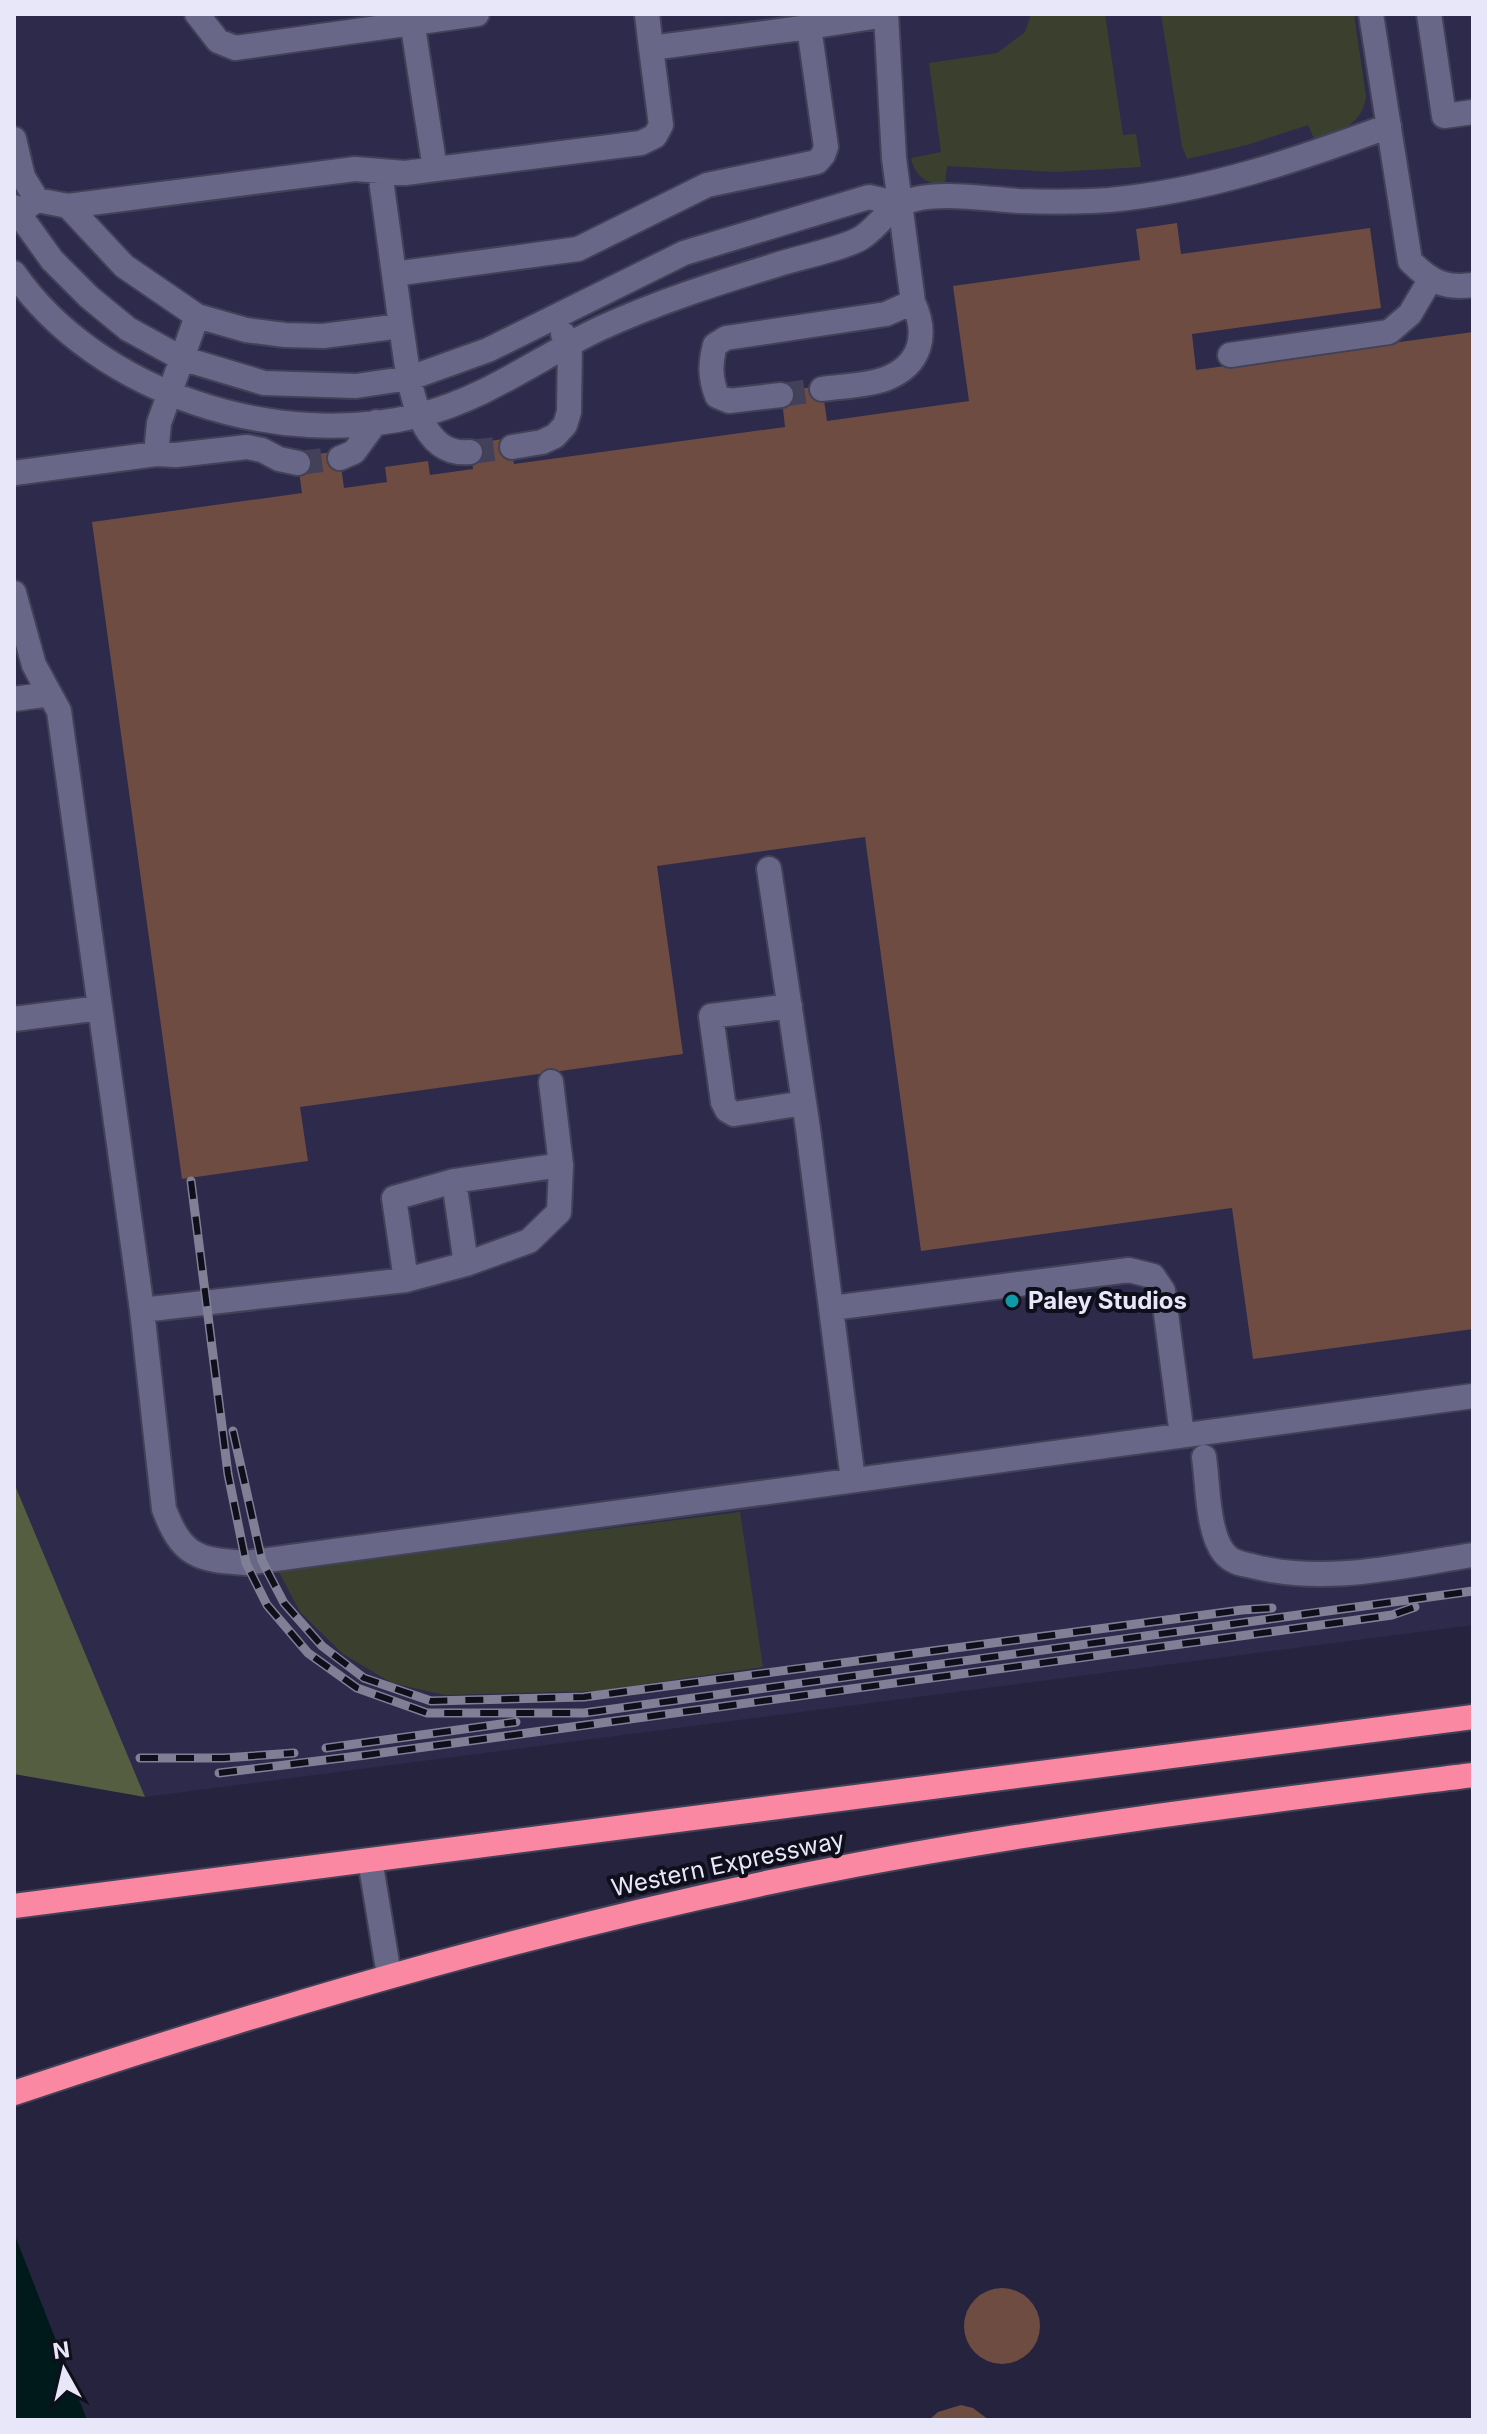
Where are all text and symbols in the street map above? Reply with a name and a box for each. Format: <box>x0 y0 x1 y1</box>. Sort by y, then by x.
place label: Paley Studios <box>1028 1286 1187 1315</box>
marker: Paley Studios <box>1003 1292 1021 1310</box>
street label: Western Expressway <box>609 1825 847 1902</box>
north arrow <box>24 2330 104 2410</box>
text: N <box>51 2336 71 2364</box>

